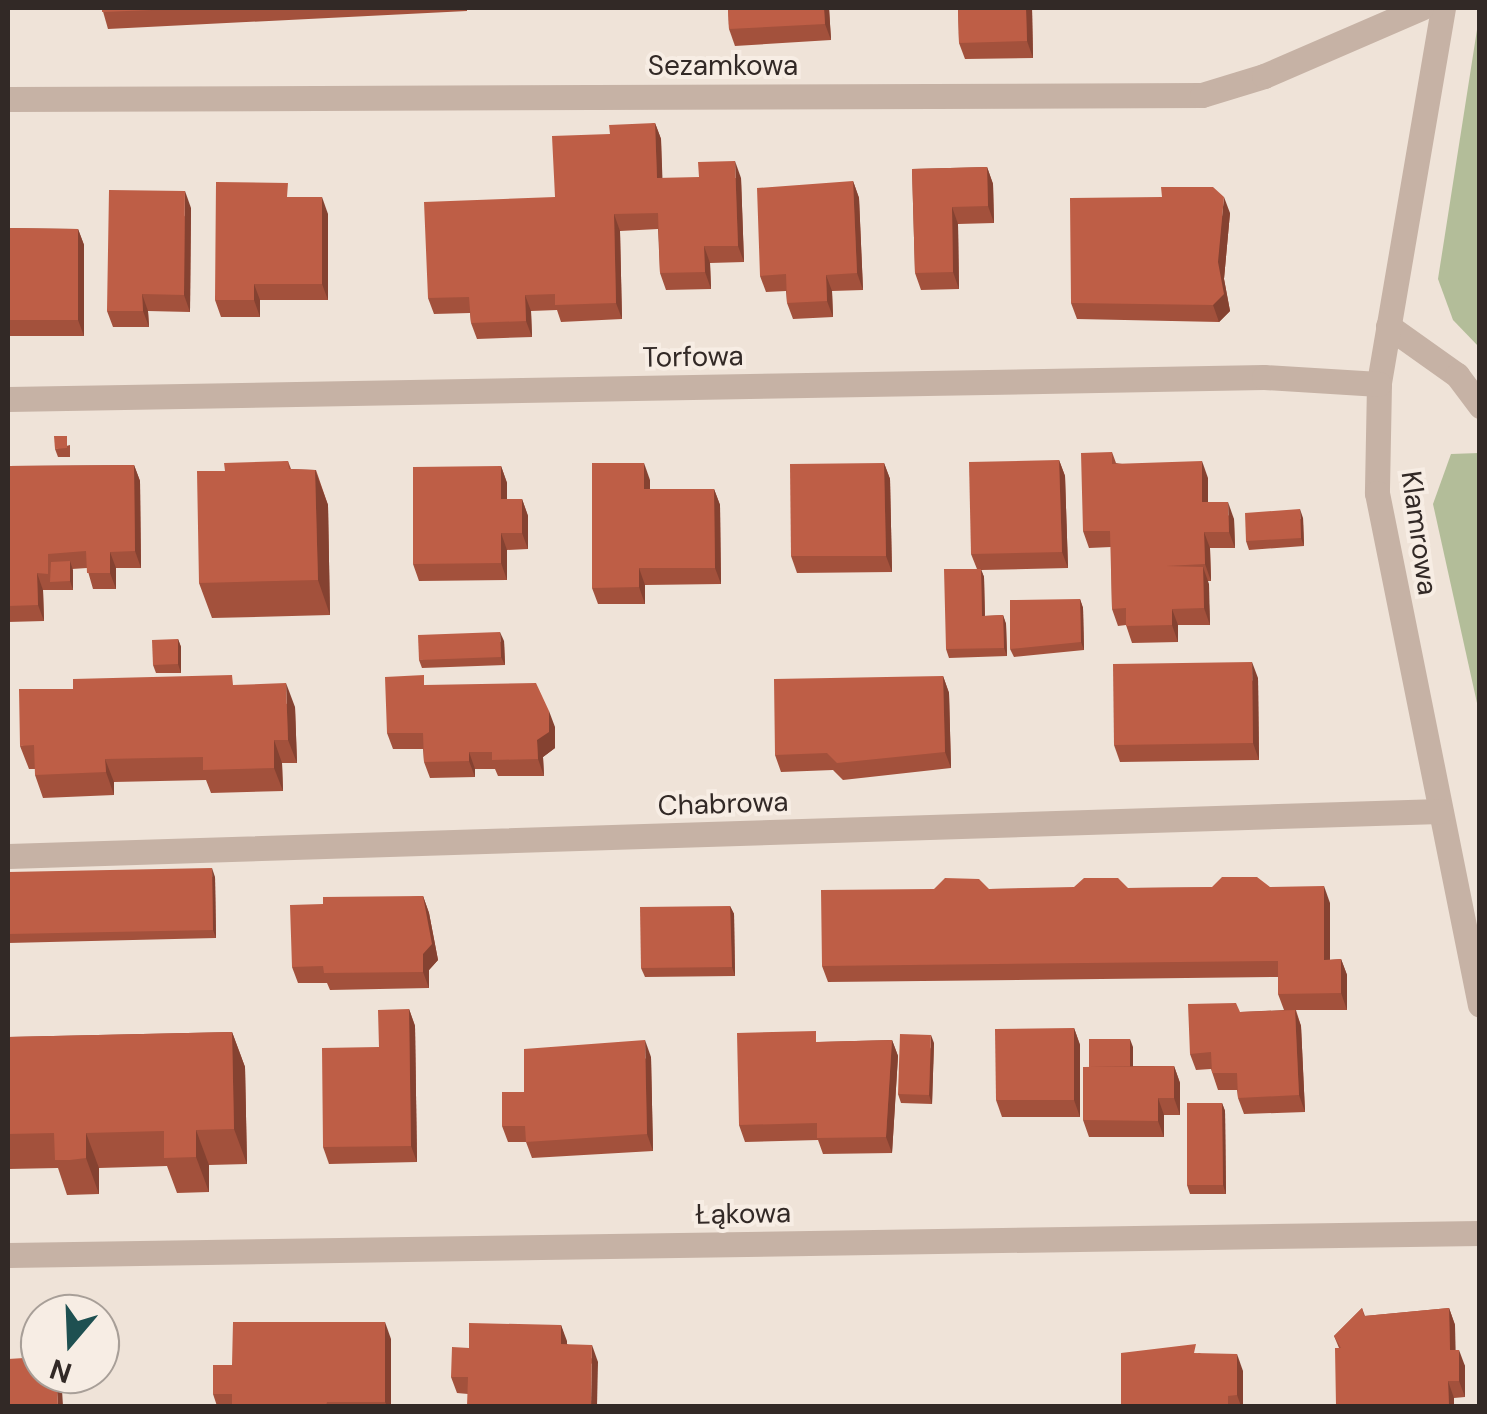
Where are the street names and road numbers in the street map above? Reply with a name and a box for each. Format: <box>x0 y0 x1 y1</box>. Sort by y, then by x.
street label: Sezamkowa <box>648 49 798 83</box>
street label: Torfowa <box>642 339 744 375</box>
street label: Klamrowa <box>1394 469 1444 597</box>
street label: Chabrowa <box>657 785 789 823</box>
street label: Łąkowa <box>695 1196 791 1232</box>

